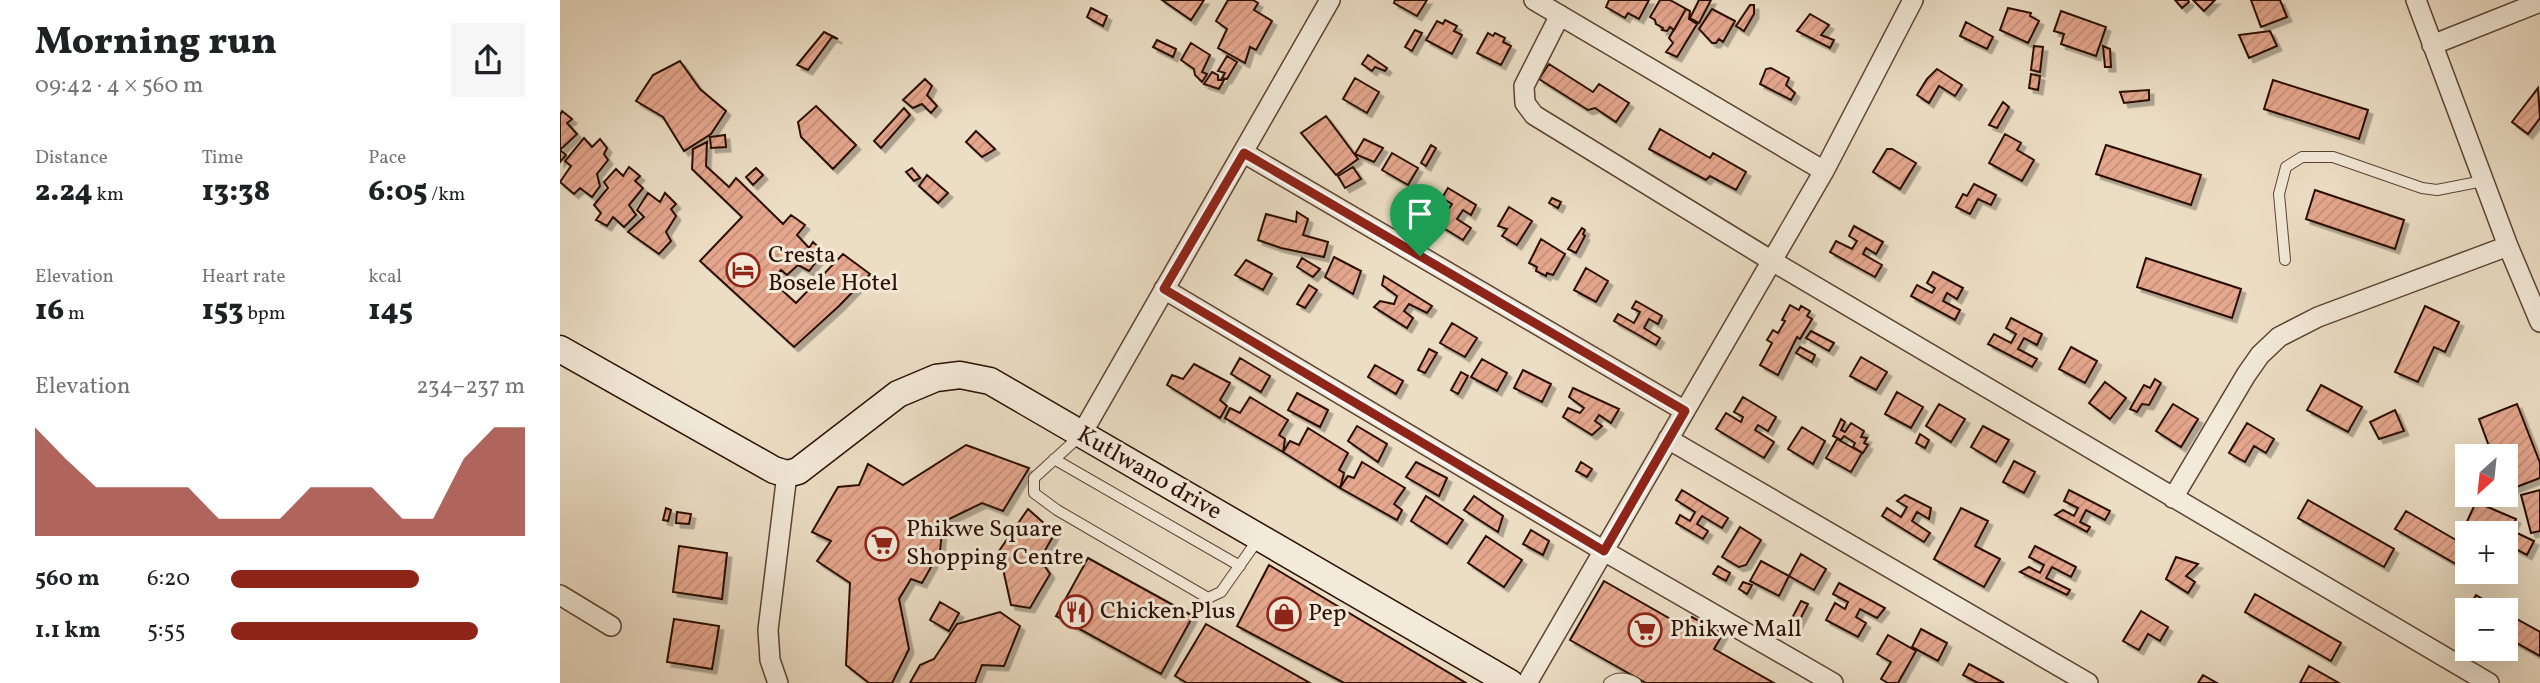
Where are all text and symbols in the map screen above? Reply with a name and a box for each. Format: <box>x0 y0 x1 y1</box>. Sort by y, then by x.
text: Morning run <box>35 17 277 70</box>
button: share <box>451 23 525 97</box>
text: 09:42 · 4 × 560 m <box>35 70 203 102</box>
text: Distance <box>35 145 108 171</box>
text: Time <box>202 145 243 171</box>
text: Pace <box>368 145 406 171</box>
text: 2.24 <box>35 171 93 213</box>
text: 13:38 <box>202 171 270 213</box>
text: 6:05 <box>368 171 427 213</box>
text: km <box>93 182 124 208</box>
text: /km <box>427 182 465 208</box>
pin <box>1390 184 1450 256</box>
icon: arrive <box>1401 195 1439 233</box>
place label: Cresta Bosele Hotel <box>768 239 898 301</box>
hotel icon: Cresta Bosele Hotel <box>724 251 762 289</box>
text: Elevation <box>35 264 114 290</box>
text: Heart rate <box>202 264 286 290</box>
text: kcal <box>368 264 402 290</box>
text: 16 <box>35 290 64 332</box>
text: 153 <box>202 290 244 332</box>
text: 145 <box>368 290 413 332</box>
text: m <box>64 301 85 327</box>
text: bpm <box>244 301 285 327</box>
text: Elevation <box>35 371 131 403</box>
text: 234–237 m <box>416 371 525 403</box>
street label: Kutlwano drive <box>1070 419 1228 529</box>
north arrow <box>2455 444 2518 508</box>
map controls <box>2455 444 2518 661</box>
place label: Phikwe Square Shopping Centre <box>906 513 1084 575</box>
button: + <box>2455 521 2518 584</box>
supermarket icon: Phikwe Square Shopping Centre <box>863 525 901 563</box>
text: 560 m <box>35 563 100 595</box>
text: 6:20 <box>147 563 190 595</box>
restaurant icon: Chicken Plus <box>1057 593 1095 631</box>
place label: Chicken Plus <box>1100 595 1235 629</box>
shop icon: Pep <box>1265 595 1303 633</box>
place label: Pep <box>1308 597 1347 631</box>
button: − <box>2455 598 2518 661</box>
supermarket icon: Phikwe Mall <box>1626 611 1664 649</box>
place label: Phikwe Mall <box>1670 613 1802 647</box>
text: 1.1 km <box>35 615 101 647</box>
text: 5:55 <box>147 615 186 647</box>

